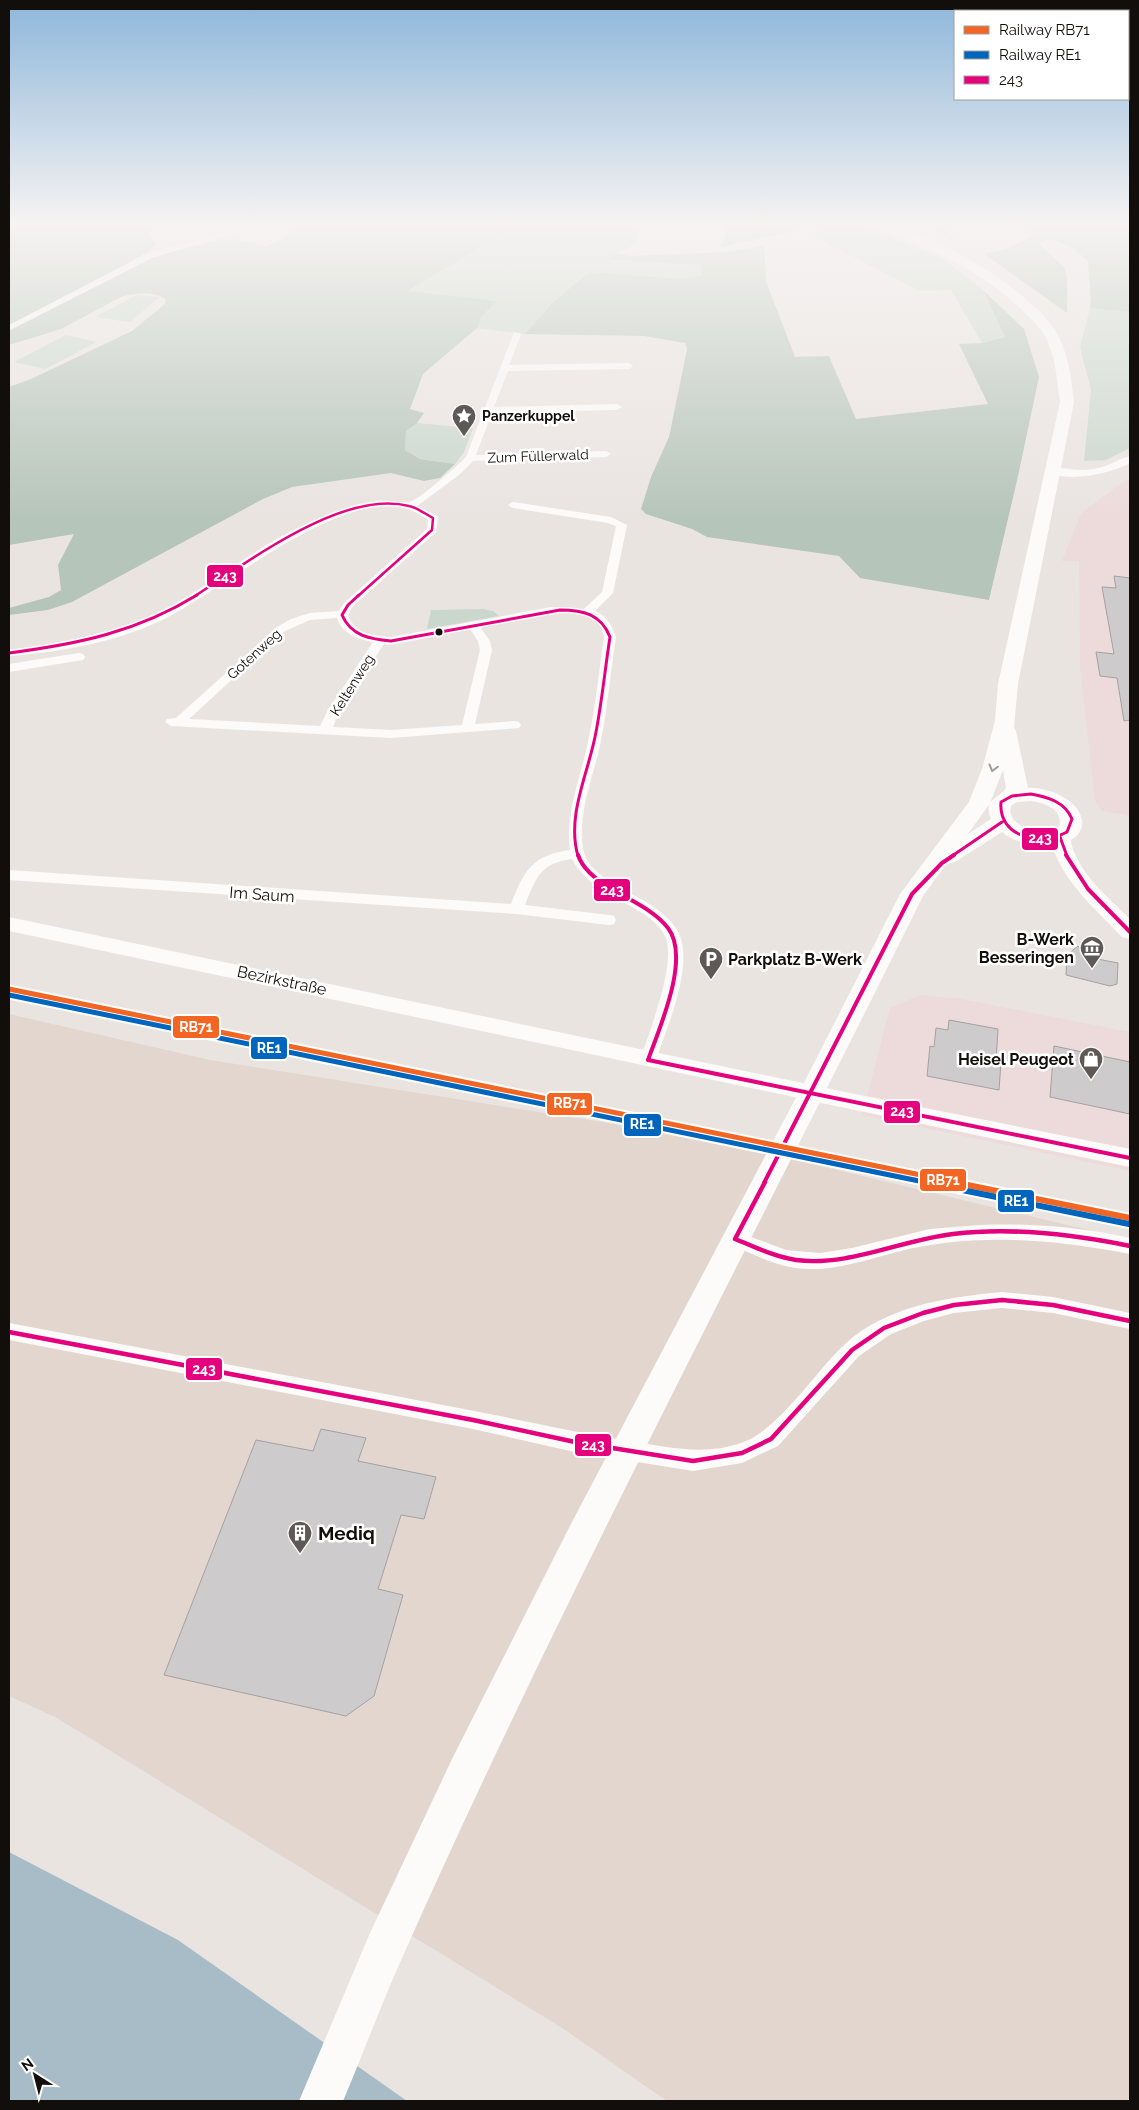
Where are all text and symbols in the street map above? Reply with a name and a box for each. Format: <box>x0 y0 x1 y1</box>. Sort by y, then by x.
legend <box>954 10 1129 100</box>
text: Railway RB71 <box>999 21 1090 39</box>
text: Railway RE1 <box>999 46 1081 64</box>
text: 243 <box>999 71 1023 89</box>
place icon: Panzerkuppel <box>451 403 477 437</box>
place label: Panzerkuppel <box>482 408 575 424</box>
street label: Zum Füllerwald <box>487 446 589 466</box>
line badge: 243 <box>206 564 244 588</box>
text: 243 <box>213 568 237 584</box>
street label: Gotenweg <box>224 626 284 682</box>
unlabelled marker <box>434 627 444 637</box>
street label: Keltenweg <box>327 651 377 719</box>
one-way arrow <box>988 763 999 772</box>
line badge: 243 <box>1021 827 1059 851</box>
text: 243 <box>1028 830 1052 846</box>
line badge: 243 <box>593 878 631 902</box>
text: 243 <box>600 882 624 898</box>
street label: Im Saum <box>229 883 295 906</box>
place label: B-Werk Besseringen <box>979 930 1074 967</box>
museum icon: B-Werk Besseringen <box>1079 935 1105 969</box>
parking icon: Parkplatz B-Werk <box>698 946 724 980</box>
place label: Parkplatz B-Werk <box>728 950 862 969</box>
street label: Bezirkstraße <box>235 962 328 999</box>
line badge: RB71 <box>172 1015 220 1039</box>
text: RB71 <box>179 1019 213 1035</box>
line badge: RE1 <box>250 1036 288 1060</box>
text: RE1 <box>257 1040 281 1056</box>
shop icon: Heisel Peugeot <box>1078 1046 1104 1080</box>
place label: Heisel Peugeot <box>958 1050 1074 1069</box>
line badge: RB71 <box>546 1092 593 1116</box>
text: RB71 <box>553 1095 587 1111</box>
line badge: 243 <box>883 1100 921 1124</box>
text: 243 <box>890 1103 914 1119</box>
line badge: RE1 <box>623 1113 662 1137</box>
text: RE1 <box>630 1116 654 1132</box>
line badge: RB71 <box>919 1168 967 1192</box>
text: RB71 <box>926 1172 960 1188</box>
line badge: RE1 <box>997 1189 1035 1213</box>
text: RE1 <box>1004 1193 1028 1209</box>
line badge: 243 <box>185 1357 223 1381</box>
text: 243 <box>192 1361 216 1377</box>
line badge: 243 <box>574 1433 612 1457</box>
text: 243 <box>581 1437 605 1453</box>
building icon: Mediq <box>287 1520 313 1554</box>
place label: Mediq <box>318 1522 375 1544</box>
north arrow <box>10 2050 60 2100</box>
text: N <box>18 2055 36 2074</box>

